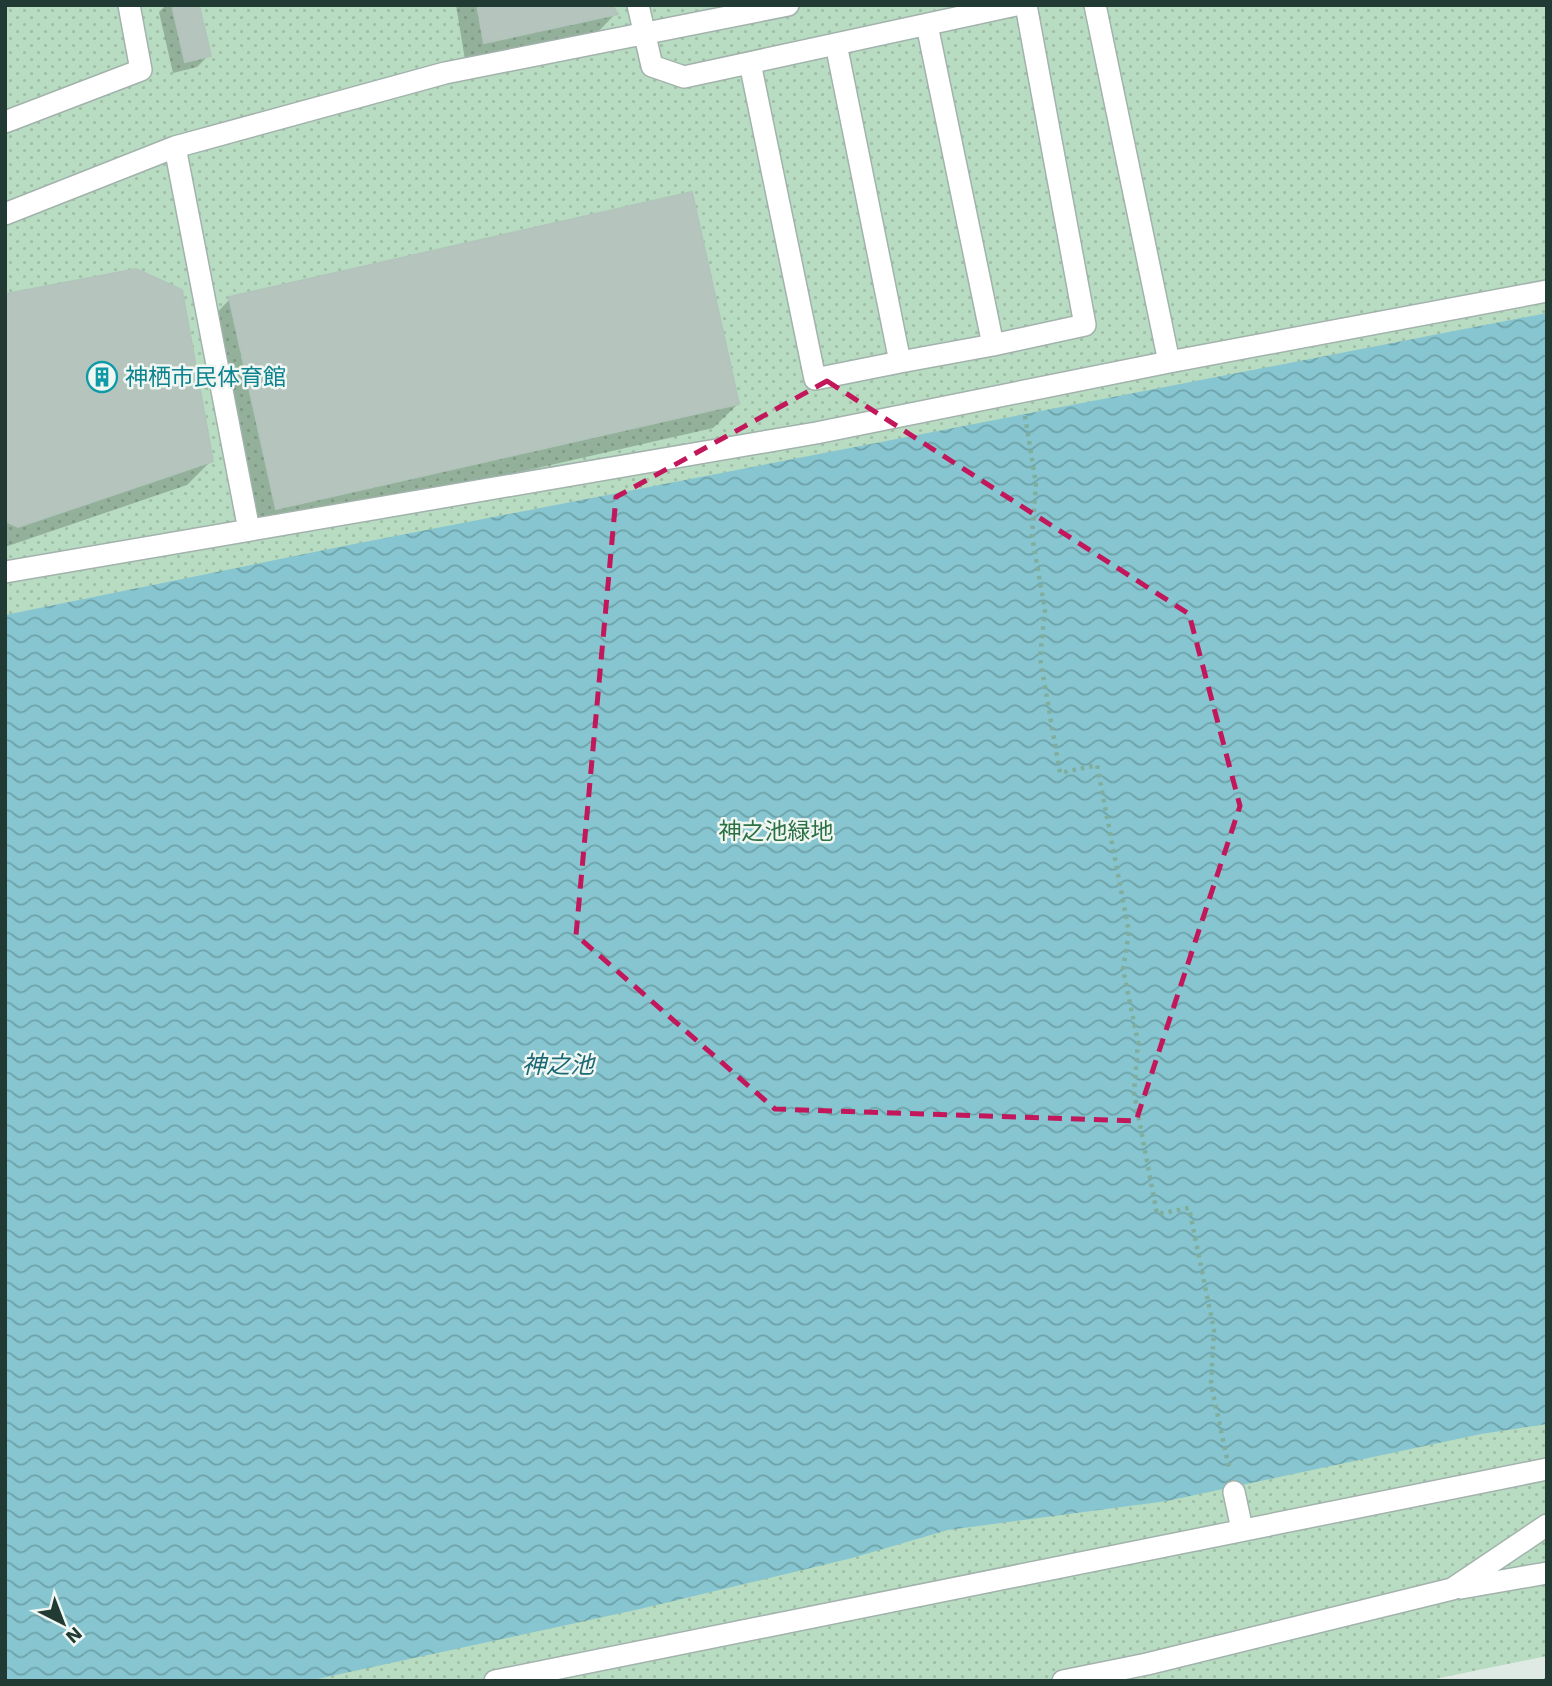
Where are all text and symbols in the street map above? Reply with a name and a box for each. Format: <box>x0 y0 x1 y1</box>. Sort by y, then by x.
building icon: 神栖市民体育館 <box>85 360 119 394</box>
place label: 神栖市民体育館 <box>125 364 286 391</box>
park label: 神之池緑地 <box>719 818 834 845</box>
water label: 神之池 <box>522 1051 596 1079</box>
north arrow <box>28 1588 98 1658</box>
text: N <box>61 1622 87 1649</box>

